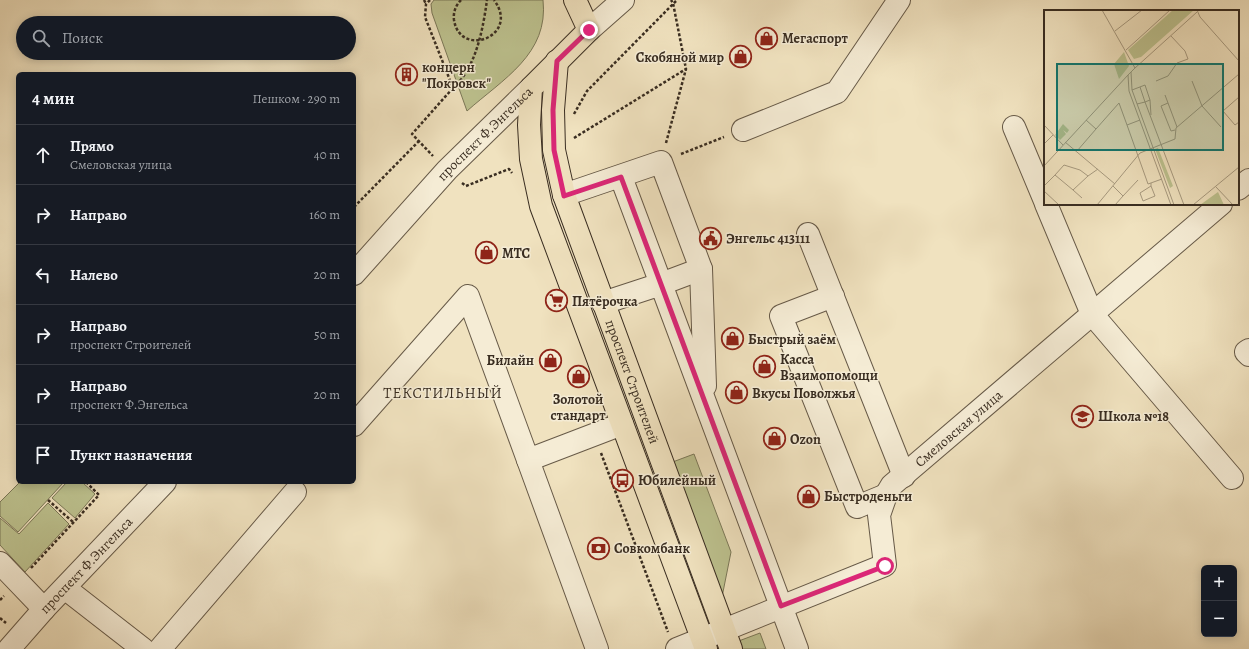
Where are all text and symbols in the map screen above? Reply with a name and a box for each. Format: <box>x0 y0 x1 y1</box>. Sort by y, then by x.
inset map <box>1044 10 1239 205</box>
search box <box>16 16 356 60</box>
route end <box>580 21 598 39</box>
shop icon: Мегаспорт <box>753 25 779 51</box>
icon: search <box>30 27 52 49</box>
text: Поиск <box>62 28 103 48</box>
place label: Мегаспорт <box>782 29 848 48</box>
shop icon: Скобяной мир <box>727 44 753 70</box>
place label: Скобяной мир <box>636 48 725 67</box>
place label: концерн "Покровск" <box>422 58 492 93</box>
building icon: концерн "Покровск" <box>393 62 419 88</box>
street label: проспект Ф.Энгельса <box>433 82 537 185</box>
text: 4 мин <box>32 87 75 110</box>
text: Пешком · 290 m <box>253 90 340 107</box>
text: Прямо <box>70 136 114 156</box>
icon: ahead <box>32 144 54 166</box>
text: 40 m <box>314 146 340 163</box>
text: Смеловская улица <box>70 156 172 173</box>
icon: right <box>32 204 54 226</box>
text: Направо <box>70 205 127 225</box>
text: 160 m <box>309 206 340 223</box>
public building icon: Энгельс 413111 <box>697 225 723 251</box>
place label: Энгельс 413111 <box>726 229 810 248</box>
shop icon: МТС <box>474 240 500 266</box>
place label: МТС <box>502 244 531 263</box>
icon: left <box>32 264 54 286</box>
text: Налево <box>70 265 118 285</box>
text: 20 m <box>314 266 340 283</box>
supermarket icon: Пятёрочка <box>543 288 569 314</box>
place label: Пятёрочка <box>572 292 638 311</box>
text: Направо <box>70 316 127 336</box>
street label: проспект Строителей <box>601 317 664 446</box>
icon: right <box>32 324 54 346</box>
text: 50 m <box>314 326 340 343</box>
shop icon: Быстрый заём <box>719 326 745 352</box>
place label: Быстрый заём <box>748 330 836 349</box>
text: проспект Строителей <box>70 336 192 353</box>
shop icon: Билайн <box>537 347 563 373</box>
place label: Касса Взаимопомощи <box>780 350 878 385</box>
place label: Билайн <box>487 351 534 370</box>
shop icon: Касса Взаимопомощи <box>751 354 777 380</box>
shop icon: Золотой стандарт <box>565 364 591 390</box>
text: Направо <box>70 376 127 396</box>
shop icon: Вкусы Поволжья <box>723 380 749 406</box>
district label: ТЕКСТИЛЬНЫЙ <box>383 383 503 403</box>
icon: right <box>32 384 54 406</box>
place label: Вкусы Поволжья <box>752 384 856 403</box>
street label: Смеловская улица <box>911 385 1007 471</box>
text: 20 m <box>314 386 340 403</box>
place label: Золотой стандарт <box>550 390 606 425</box>
text: проспект Ф.Энгельса <box>70 396 188 413</box>
school or university icon: Школа №18 <box>1070 403 1096 429</box>
place label: Школа №18 <box>1098 407 1169 426</box>
shop icon: Ozon <box>762 426 788 452</box>
place label: Ozon <box>790 430 821 449</box>
icon: arrive <box>32 444 54 466</box>
text: Пункт назначения <box>70 445 192 465</box>
bus stop icon: Юбилейный <box>609 467 635 493</box>
place label: Юбилейный <box>638 471 716 490</box>
shop icon: Быстроденьги <box>795 483 821 509</box>
place label: Быстроденьги <box>824 487 912 506</box>
street label: проспект Ф.Энгельса <box>36 512 137 618</box>
bank icon: Совкомбанк <box>585 535 611 561</box>
place label: Совкомбанк <box>614 539 690 558</box>
route start <box>876 557 894 575</box>
map controls <box>1201 565 1237 637</box>
button: + <box>1201 565 1237 601</box>
button: − <box>1201 601 1237 637</box>

